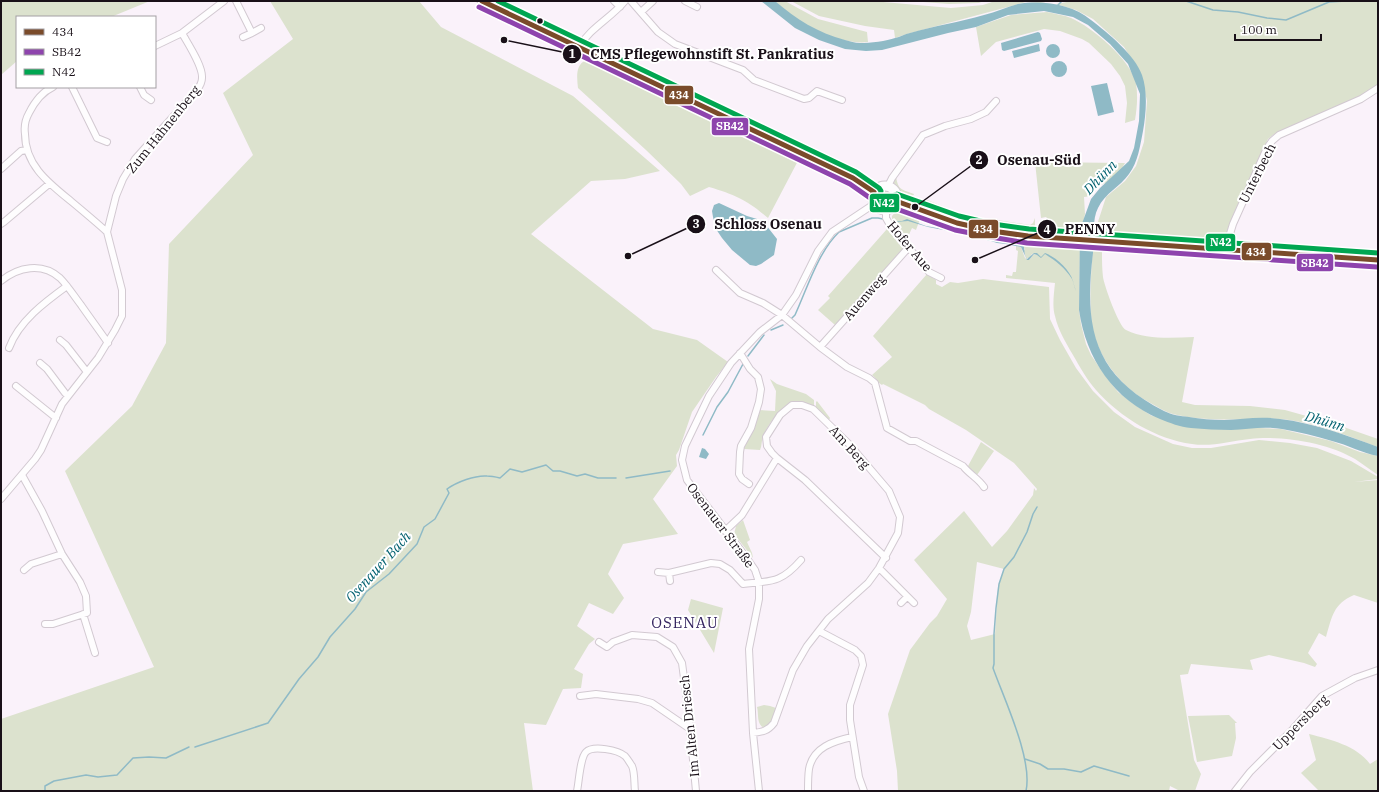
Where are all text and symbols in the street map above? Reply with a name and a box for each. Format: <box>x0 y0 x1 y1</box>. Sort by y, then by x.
legend <box>16 16 156 88</box>
unlabelled marker <box>535 16 545 26</box>
scale bar <box>1235 16 1321 42</box>
text: 100 m <box>1241 22 1277 37</box>
text: 434 <box>52 24 74 39</box>
callout: CMS Pflegewohnstift St. Pankratius <box>562 41 842 67</box>
text: SB42 <box>52 44 82 59</box>
text: CMS Pflegewohnstift St. Pankratius <box>590 45 834 63</box>
text: 1 <box>568 46 576 61</box>
text: N42 <box>52 64 76 79</box>
street label: Zum Hahnenberg <box>123 82 204 177</box>
line badge: 434 <box>664 85 694 105</box>
text: 434 <box>669 88 689 102</box>
line badge: SB42 <box>711 117 749 136</box>
text: SB42 <box>716 119 744 133</box>
street label: Unterbech <box>1235 140 1280 206</box>
callout: Osenau-Süd <box>969 147 1089 173</box>
text: Osenau-Süd <box>997 151 1081 169</box>
text: 2 <box>975 152 983 167</box>
water label: Dhünn <box>1079 156 1121 199</box>
line badge: N42 <box>869 193 900 213</box>
text: N42 <box>873 196 895 210</box>
callout: Schloss Osenau <box>686 211 830 237</box>
text: Schloss Osenau <box>714 215 822 233</box>
text: 3 <box>692 216 700 231</box>
callout: PENNY <box>1037 216 1123 242</box>
street label: Hofer Aue <box>883 217 936 275</box>
line badge: 434 <box>968 219 999 239</box>
text: PENNY <box>1065 220 1116 238</box>
text: 434 <box>973 222 993 236</box>
text: 4 <box>1043 222 1051 237</box>
line badge: N42 <box>1205 233 1236 252</box>
text: N42 <box>1210 235 1232 249</box>
line badge: 434 <box>1241 242 1272 261</box>
text: 434 <box>1246 245 1266 259</box>
line badge: SB42 <box>1296 253 1334 272</box>
text: SB42 <box>1301 256 1329 270</box>
street label: Auenweg <box>840 271 889 324</box>
water label: Dhünn <box>1302 406 1347 435</box>
street label: Am Berg <box>826 422 874 473</box>
street label: Osenauer Straße <box>683 479 758 571</box>
water label: Osenauer Bach <box>341 527 415 606</box>
district label: OSENAU <box>651 613 719 632</box>
street label: Im Alten Driesch <box>676 674 703 778</box>
street label: Uppersberg <box>1269 691 1332 754</box>

